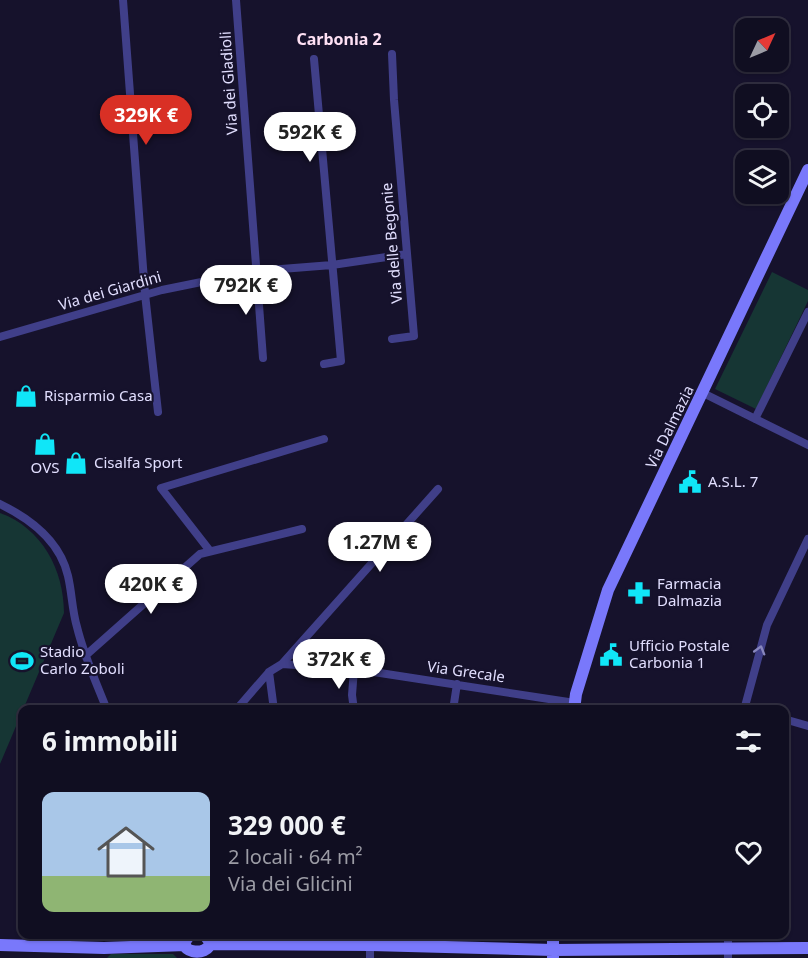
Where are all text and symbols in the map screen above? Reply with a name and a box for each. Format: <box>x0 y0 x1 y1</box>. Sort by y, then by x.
north arrow <box>735 18 789 72</box>
map controls <box>735 18 789 204</box>
district label: Carbonia 2 <box>296 28 382 50</box>
street label: Via dei Gladioli <box>214 31 242 136</box>
button: locate <box>735 84 789 138</box>
pin: 329K € <box>97 95 195 146</box>
text: 329K € <box>114 101 178 128</box>
pin: 592K € <box>261 112 359 163</box>
text: 592K € <box>278 118 342 145</box>
button: layers <box>735 150 789 204</box>
street label: Via delle Begonie <box>376 182 406 304</box>
pin: 792K € <box>197 265 295 316</box>
street label: Via dei Giardini <box>56 266 163 314</box>
text: 792K € <box>214 271 278 298</box>
street label: Via Dalmazia <box>640 382 698 471</box>
shop icon: Risparmio Casa <box>13 383 39 409</box>
place label: Risparmio Casa <box>44 385 153 405</box>
shop icon: OVS <box>32 431 58 457</box>
shop icon: Cisalfa Sport <box>63 450 89 476</box>
place label: Cisalfa Sport <box>94 452 183 472</box>
place label: OVS <box>31 457 59 477</box>
public building icon: A.S.L. 7 <box>677 469 703 495</box>
place label: A.S.L. 7 <box>708 471 758 491</box>
pin: 1.27M € <box>325 522 435 573</box>
text: 1.27M € <box>342 528 418 555</box>
pin: 420K € <box>102 564 200 615</box>
text: 420K € <box>119 570 183 597</box>
place label: Farmacia Dalmazia <box>657 573 722 610</box>
pharmacy icon: Farmacia Dalmazia <box>626 580 652 606</box>
place label: Ufficio Postale Carbonia 1 <box>629 635 730 672</box>
pin: 372K € <box>290 639 388 690</box>
place label: Stadio Carlo Zoboli <box>40 641 125 678</box>
public building icon: Ufficio Postale Carbonia 1 <box>598 642 624 668</box>
text: 372K € <box>307 645 371 672</box>
one-way arrow <box>753 646 765 656</box>
sports icon: Stadio Carlo Zoboli <box>9 648 35 674</box>
street label: Via Grecale <box>426 656 506 686</box>
text: 6 immobili <box>42 723 178 759</box>
icon: filters <box>732 725 765 758</box>
text: 329 000 € <box>228 807 346 843</box>
icon: home <box>90 816 162 888</box>
icon: heart <box>732 836 765 869</box>
text: 2 locali · 64 m² <box>228 843 363 870</box>
text: Via dei Glicini <box>228 870 353 897</box>

